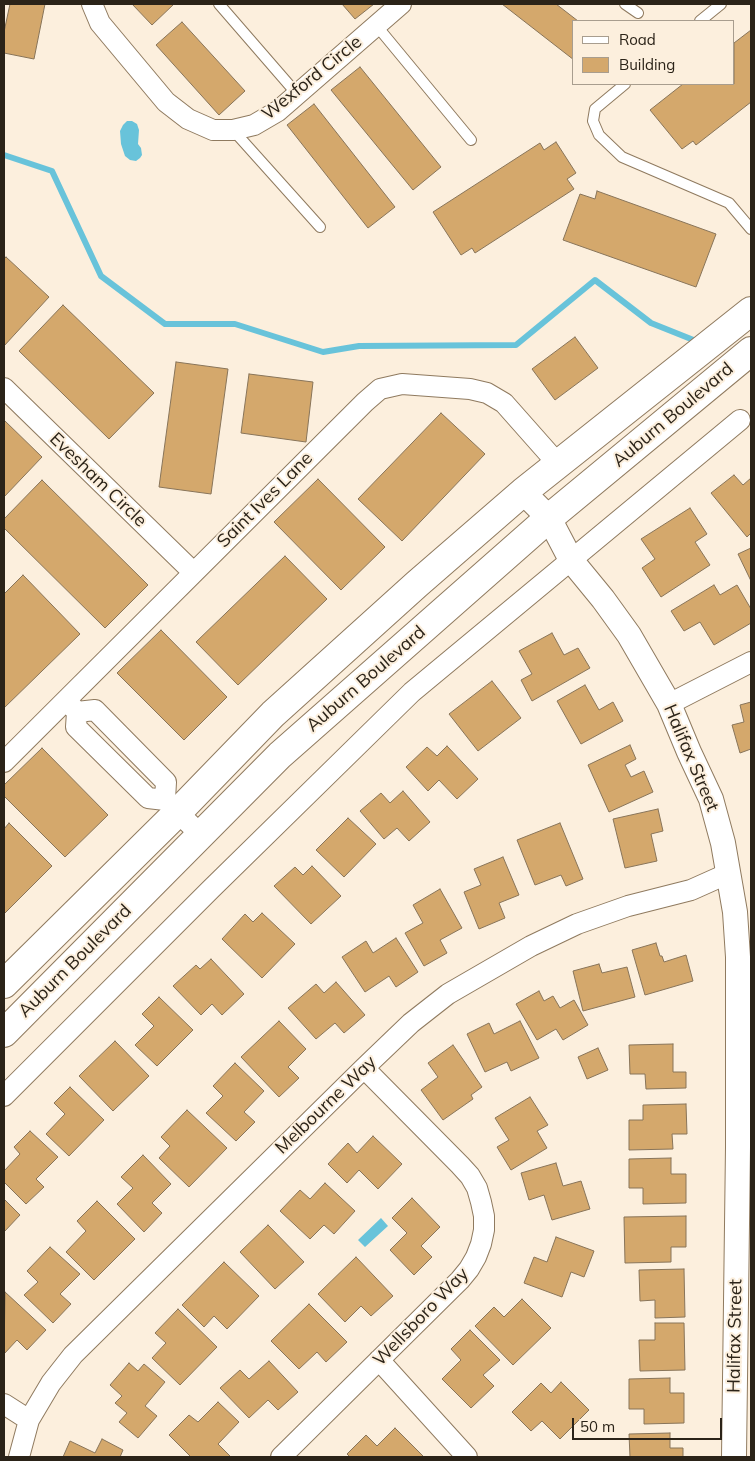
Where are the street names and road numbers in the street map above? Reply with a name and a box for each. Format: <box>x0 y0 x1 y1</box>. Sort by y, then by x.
street label: Wexford Circle <box>258 31 366 125</box>
street label: Auburn Boulevard <box>608 358 738 472</box>
street label: Evesham Circle <box>45 428 151 532</box>
street label: Saint Ives Lane <box>213 448 317 552</box>
street label: Auburn Boulevard <box>302 621 430 737</box>
street label: Halifax Street <box>659 701 723 815</box>
street label: Auburn Boulevard <box>14 900 136 1022</box>
street label: Melbourne Way <box>271 1051 381 1159</box>
street label: Wellsboro Way <box>369 1263 473 1371</box>
street label: Halifax Street <box>723 1279 747 1393</box>

